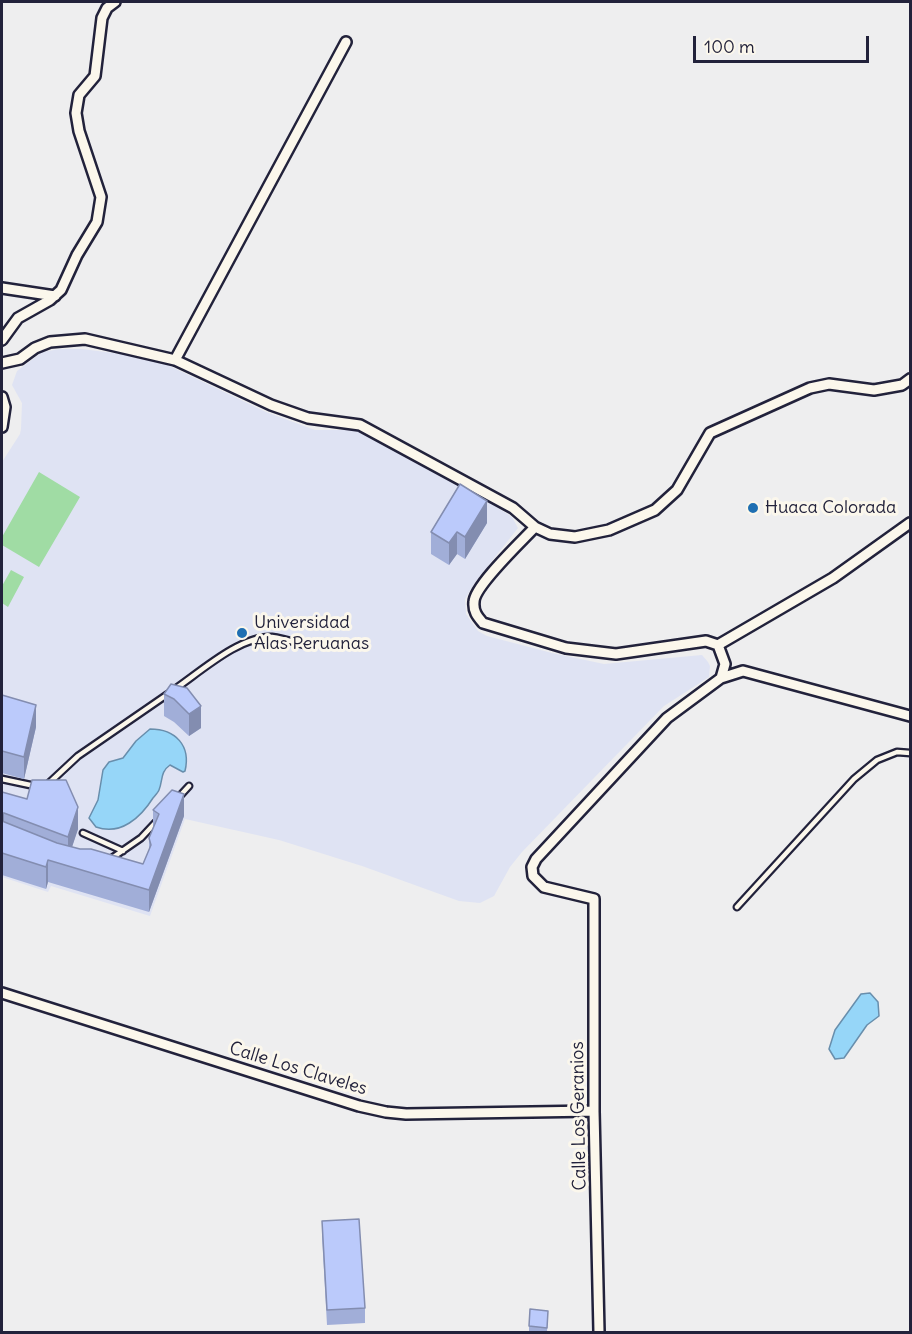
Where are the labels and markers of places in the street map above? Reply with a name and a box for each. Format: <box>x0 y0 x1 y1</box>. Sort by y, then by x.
place label: Huaca Colorada <box>765 497 896 519</box>
marker: Huaca Colorada <box>746 501 760 515</box>
place label: Universidad Alas Peruanas <box>254 612 369 654</box>
marker: Universidad Alas Peruanas <box>235 626 249 640</box>

